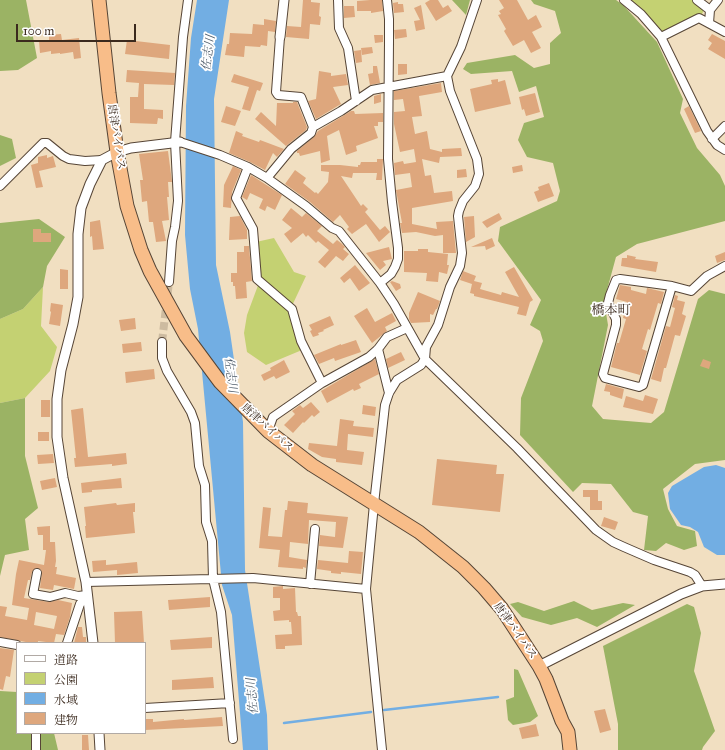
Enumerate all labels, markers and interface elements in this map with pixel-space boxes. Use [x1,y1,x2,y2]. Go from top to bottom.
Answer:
scale bar [18,16,138,42]
text: 100 m [23,24,54,38]
water label: 佐志川 [199,34,219,72]
street label: 唐津バイパス [104,103,128,171]
district label: 橋本町 [592,303,630,319]
water label: 佐志川 [221,356,239,394]
street label: 唐津バイパス [238,401,296,455]
street label: 唐津バイパス [491,600,539,662]
legend [16,642,146,734]
text: 道路 [54,653,78,667]
text: 公園 [54,673,78,687]
water label: 佐志川 [244,677,262,715]
text: 水域 [54,693,78,707]
text: 建物 [54,713,78,727]

